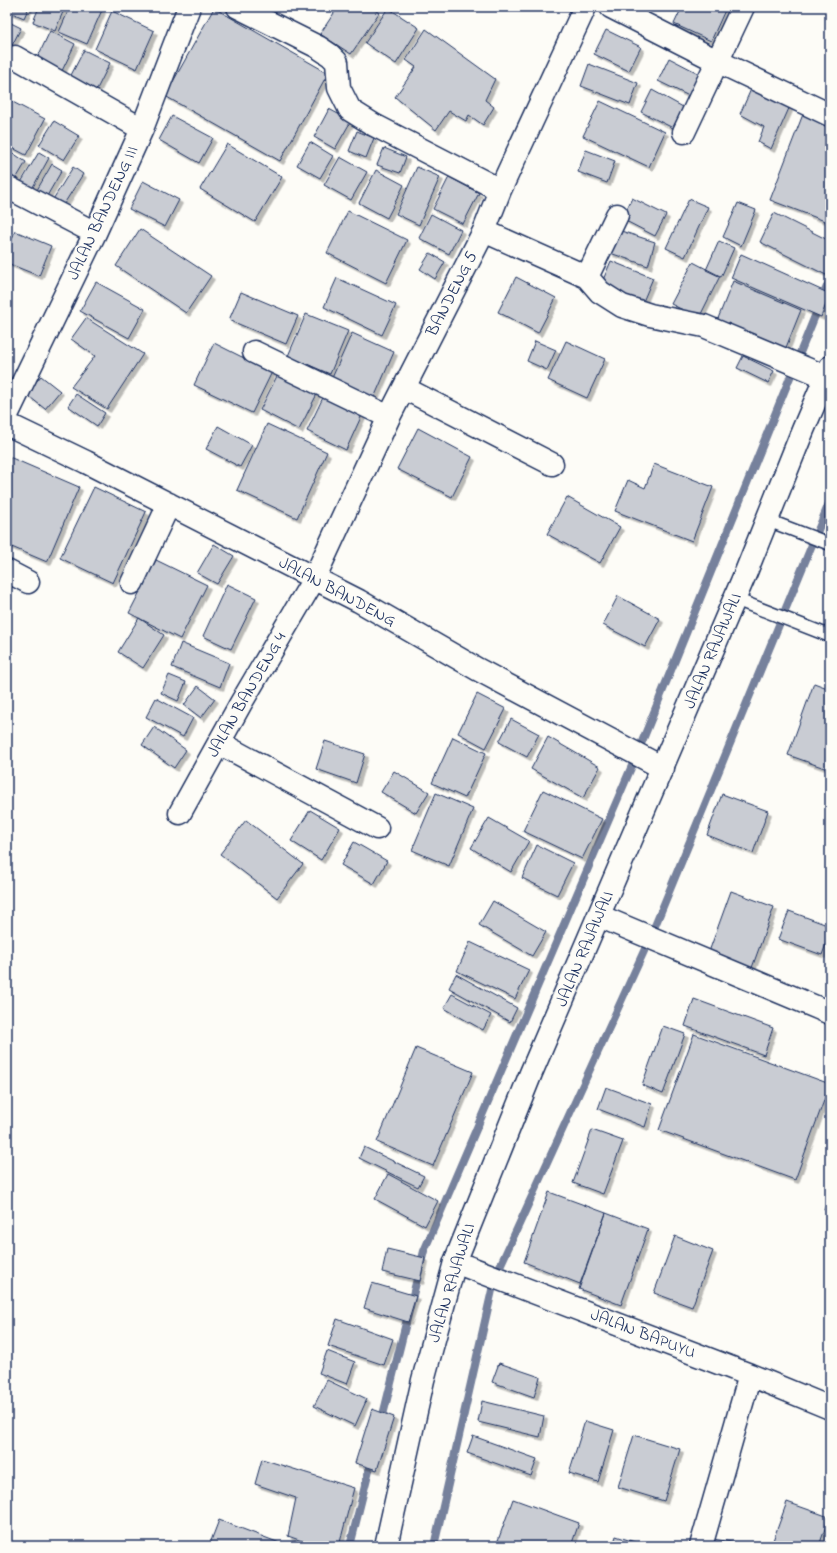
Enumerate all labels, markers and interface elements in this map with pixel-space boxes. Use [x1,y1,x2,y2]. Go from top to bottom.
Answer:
street label: JALAN BANDENG III [61,142,145,284]
street label: BANDENG 5 [419,247,484,342]
street label: JALAN BANDENG [274,551,400,633]
street label: JALAN RAJAWALI [677,589,749,713]
street label: JALAN BANDENG 4 [201,628,293,762]
street label: JALAN RAJAWALI [549,887,621,1011]
street label: JALAN RAJAWALI [422,1220,482,1346]
street label: JALAN BAPUYU [587,1302,700,1366]

